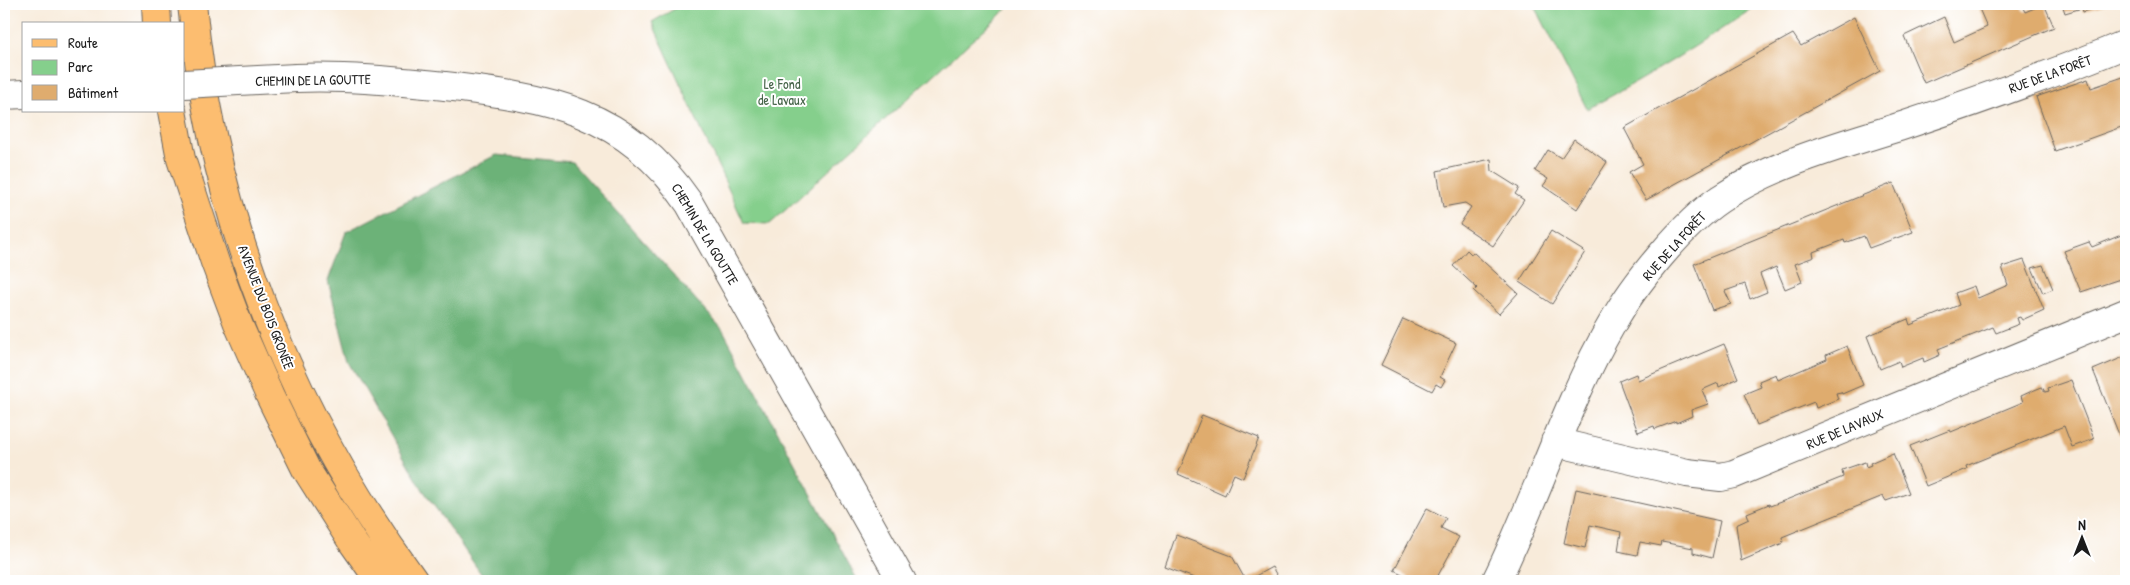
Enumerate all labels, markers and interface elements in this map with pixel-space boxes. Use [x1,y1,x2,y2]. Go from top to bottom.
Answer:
legend [22,22,185,112]
text: Route [68,32,98,53]
street label: RUE DE LA FORÊT [2006,50,2094,97]
text: Parc [68,56,93,77]
street label: CHEMIN DE LA GOUTTE [255,69,371,90]
park label: Le Fond de Lavaux [758,74,806,109]
text: Bâtiment [68,82,119,103]
street label: CHEMIN DE LA GOUTTE [668,179,743,288]
street label: RUE DE LA FORÊT [1637,207,1710,284]
street label: AVENUE DU BOIS GRONÉE [234,242,299,372]
street label: RUE DE LAVAUX [1803,403,1887,453]
north arrow [2058,512,2108,562]
text: N [2078,515,2086,534]

